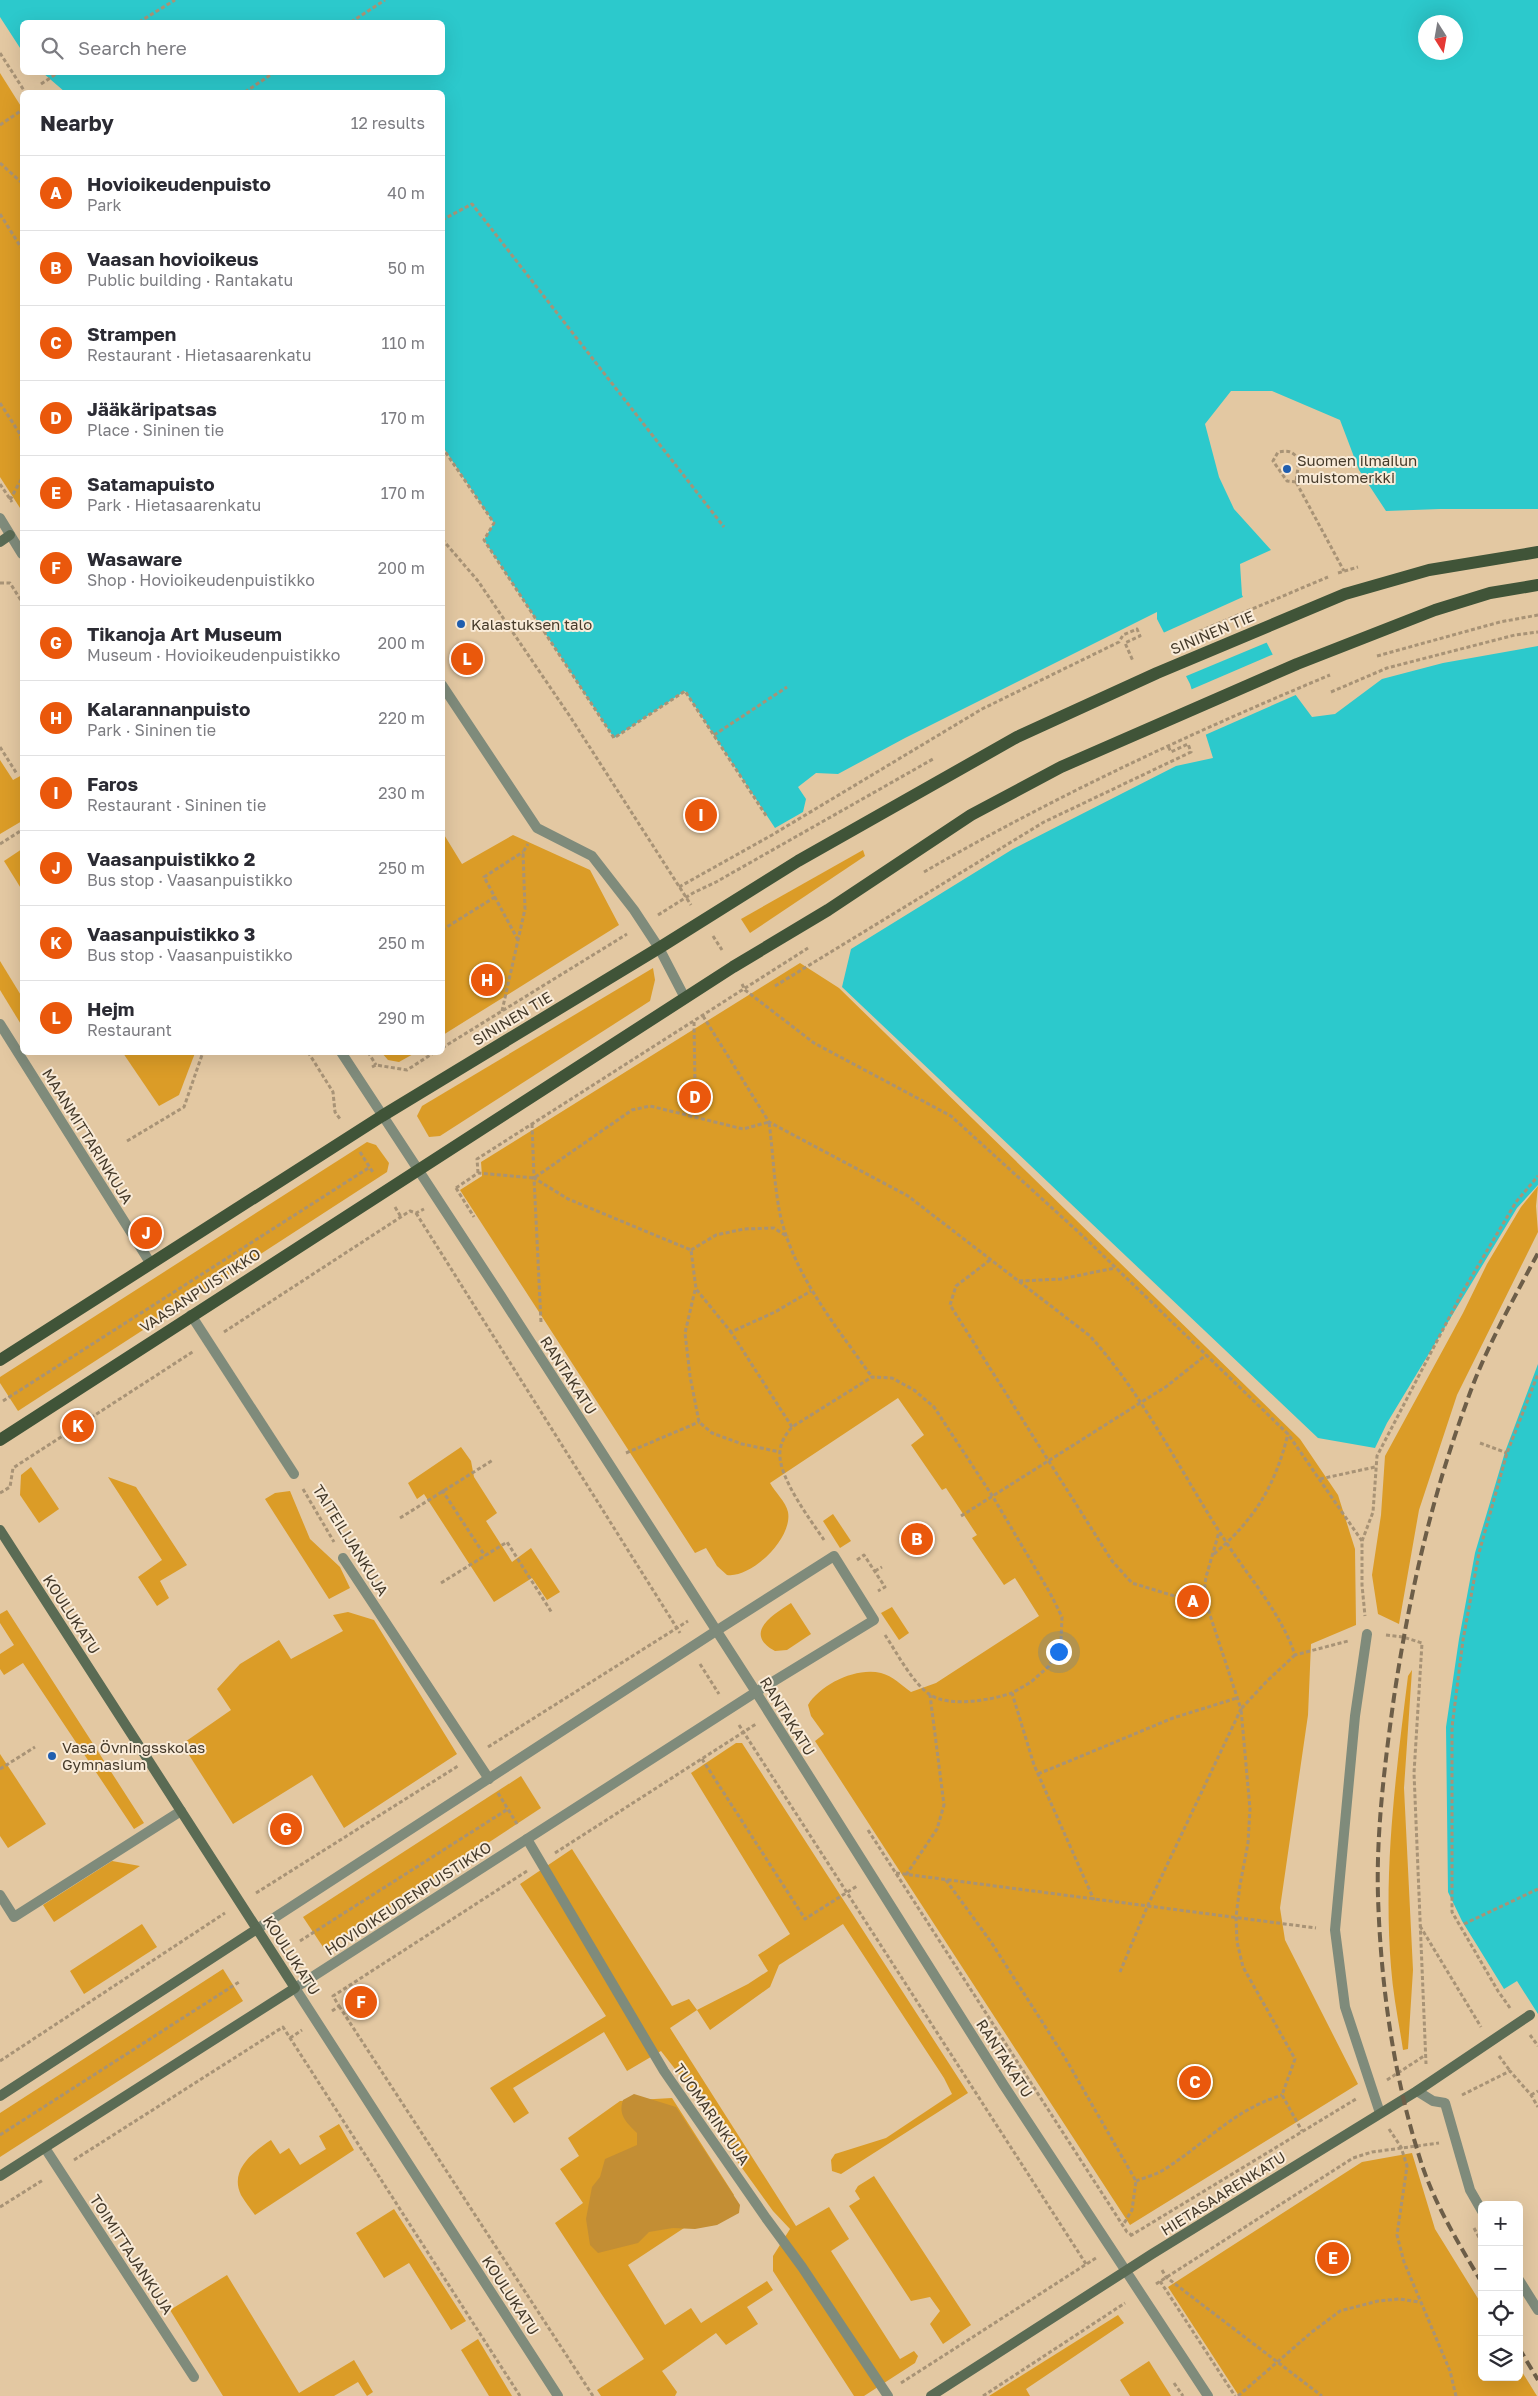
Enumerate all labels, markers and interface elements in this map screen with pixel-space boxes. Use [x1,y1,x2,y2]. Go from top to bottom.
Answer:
north arrow [1418,15,1463,60]
search box [20,20,445,75]
icon: search [38,34,66,62]
text: Search here [78,36,187,59]
text: Nearby [40,110,114,136]
text: 12 results [351,113,425,133]
text: Hovioikeudenpuisto [87,172,271,195]
text: A [50,183,62,203]
text: 40 m [387,183,425,203]
text: Park [87,195,122,215]
text: Vaasan hovioikeus [87,247,259,270]
text: B [50,258,62,278]
text: 50 m [388,258,425,278]
text: Public building · Rantakatu [87,270,293,290]
text: Strampen [87,322,176,345]
text: C [50,333,62,353]
text: 110 m [381,333,425,353]
text: Restaurant · Hietasaarenkatu [87,345,311,365]
text: Jääkäripatsas [87,397,217,420]
text: D [50,408,62,428]
text: 170 m [381,408,425,428]
text: Place · Sininen tie [87,420,224,440]
place label: Suomen ilmailun muistomerkki [1297,451,1417,486]
marker: Suomen ilmailun muistomerkki [1281,463,1293,475]
text: Satamapuisto [87,472,215,495]
text: E [51,483,61,503]
text: 170 m [381,483,425,503]
text: Park · Hietasaarenkatu [87,495,261,515]
text: Wasaware [87,547,182,570]
text: F [51,558,61,578]
text: 200 m [378,558,425,578]
text: Shop · Hovioikeudenpuistikko [87,570,315,590]
street label: SININEN TIE [1167,606,1257,658]
place label: Kalastuksen talo [471,615,592,633]
marker: Kalastuksen talo [455,618,467,630]
text: Tikanoja Art Museum [87,622,282,645]
text: G [50,633,62,653]
text: 200 m [378,633,425,653]
pin: L [451,640,483,678]
text: Museum · Hovioikeudenpuistikko [87,645,340,665]
text: Kalarannanpuisto [87,697,250,720]
text: H [50,708,62,728]
text: 220 m [378,708,425,728]
text: Park · Sininen tie [87,720,216,740]
text: Faros [87,772,138,795]
text: I [53,783,59,803]
text: 230 m [378,783,425,803]
text: Restaurant · Sininen tie [87,795,266,815]
pin: I [685,796,717,834]
text: Vaasanpuistikko 2 [87,847,255,870]
text: J [51,858,61,878]
text: 250 m [378,858,425,878]
text: Bus stop · Vaasanpuistikko [87,870,293,890]
text: Vaasanpuistikko 3 [87,922,255,945]
text: K [50,933,62,953]
text: 250 m [378,933,425,953]
text: Bus stop · Vaasanpuistikko [87,945,293,965]
pin: H [471,961,503,999]
street label: SININEN TIE [469,987,555,1049]
text: Hejm [87,997,134,1020]
text: L [51,1008,61,1028]
text: 290 m [378,1008,425,1028]
text: Restaurant [87,1020,172,1040]
street label: MAANMITTARINKUJA [39,1065,137,1207]
pin: D [679,1078,711,1116]
pin: J [130,1214,162,1252]
street label: VAASANPUISTIKKO [136,1244,264,1336]
street label: RANTAKATU [537,1333,601,1417]
pin: K [62,1407,94,1445]
street label: TAITEILIJANKUJA [309,1481,393,1599]
pin: B [901,1520,933,1558]
street label: KOULUKATU [40,1571,104,1657]
pin: A [1177,1582,1209,1620]
your location [1046,1639,1072,1665]
street label: RANTAKATU [757,1673,819,1759]
place label: Vasa Övningsskolas Gymnasium [62,1738,205,1773]
marker: Vasa Övningsskolas Gymnasium [46,1750,58,1762]
pin: G [270,1810,302,1848]
street label: HOVIOIKEUDENPUISTIKKO [321,1837,495,1959]
street label: KOULUKATU [260,1912,324,1998]
pin: F [345,1983,377,2021]
street label: RANTAKATU [973,2016,1037,2100]
street label: TUOMARINKUJA [670,2060,754,2168]
pin: C [1179,2063,1211,2101]
street label: HIETASAARENKATU [1157,2147,1289,2239]
street label: TOIMITTAJANKUJA [87,2191,177,2317]
map controls [1478,2201,1523,2381]
button: + [1478,2201,1523,2246]
pin: E [1317,2239,1349,2277]
button: − [1478,2246,1523,2291]
street label: KOULUKATU [479,2252,543,2338]
button: locate [1478,2291,1523,2336]
button: layers [1478,2336,1523,2381]

